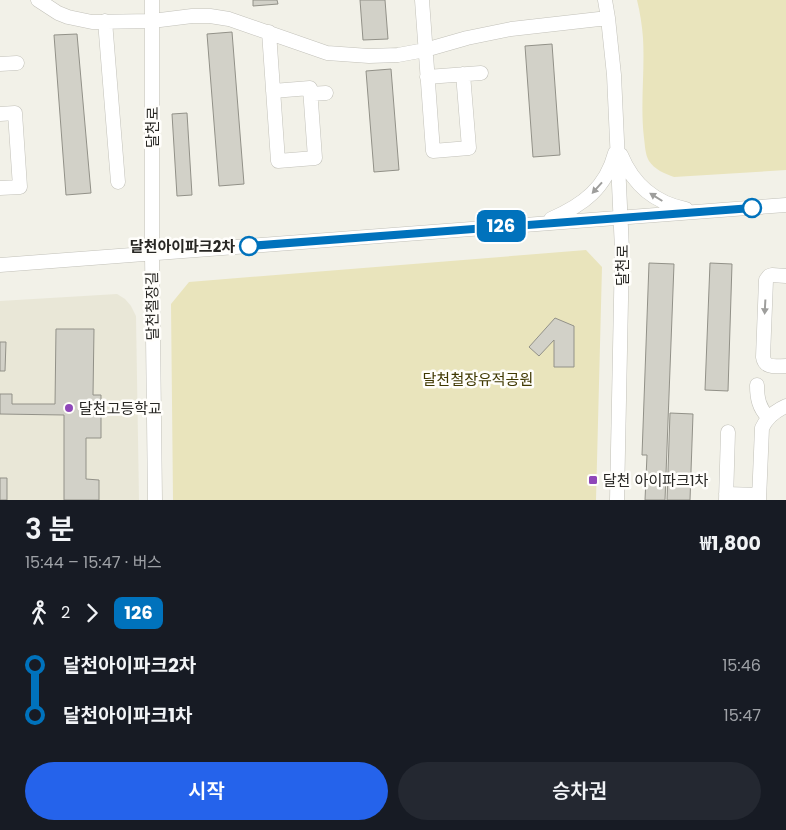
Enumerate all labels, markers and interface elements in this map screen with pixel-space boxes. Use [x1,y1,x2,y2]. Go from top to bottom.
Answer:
street label: 달천로 [142,106,163,148]
one-way arrow [591,182,603,194]
one-way arrow [649,192,662,201]
unlabelled marker [742,198,762,218]
line badge: 126 [472,210,530,242]
text: 126 [487,213,515,238]
place label: 달천아이파크2차 [130,236,235,257]
marker: 달천아이파크2차 [239,236,259,256]
street label: 달천로 [612,244,633,286]
street label: 달천철장길 [141,271,163,341]
one-way arrow [761,299,769,315]
park label: 달천철장유적공원 [423,369,533,390]
place label: 달천고등학교 [79,398,162,419]
marker: 달천고등학교 [63,402,75,414]
place label: 달천 아이파크1차 [603,470,709,491]
marker: 달천 아이파크1차 [587,474,599,486]
text: 3 분 [25,510,74,549]
text: ₩1,800 [700,530,761,557]
text: 15:44 – 15:47 · 버스 [25,551,162,574]
icon: walk [25,599,53,627]
icon: forward [78,599,106,627]
text: 126 [124,600,153,625]
text: 2 [61,601,70,624]
text: 달천아이파크2차 [63,652,196,679]
text: 15:46 [722,654,761,677]
text: 달천아이파크1차 [63,702,193,729]
text: 15:47 [724,704,761,727]
button: 시작 [25,762,388,820]
button: 승차권 [398,762,761,820]

